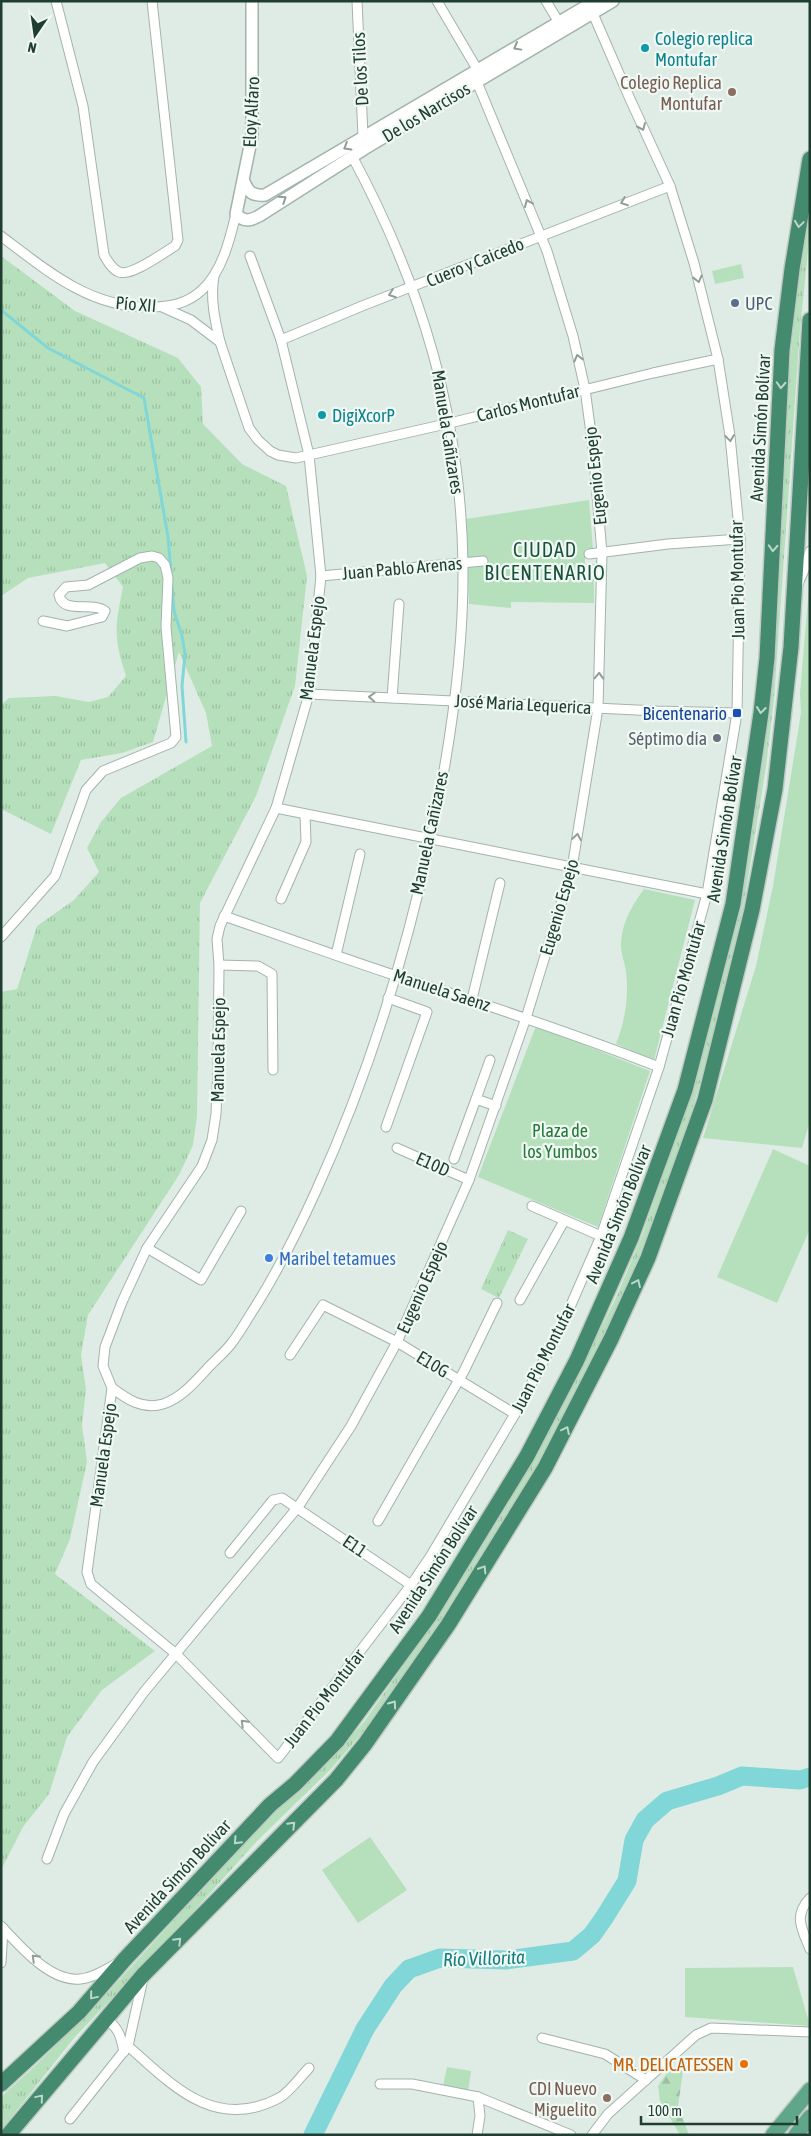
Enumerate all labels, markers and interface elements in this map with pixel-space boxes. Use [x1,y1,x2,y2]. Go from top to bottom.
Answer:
north arrow [10,10,60,60]
place label: Colegio replica Montufar [655,28,753,70]
street label: De los Tilos [348,32,372,106]
text: N [26,39,38,56]
one-way arrow [513,40,522,50]
marker: Colegio replica Montufar [639,42,651,54]
place label: Colegio Replica Montufar [620,72,723,114]
street label: Eloy Alfaro [239,76,263,148]
street label: De los Narcisos [378,78,474,146]
marker: Colegio Replica Montufar [726,86,738,98]
one-way arrow [636,122,647,131]
one-way arrow [343,140,352,150]
one-way arrow [278,196,287,205]
one-way arrow [621,197,629,207]
one-way arrow [523,199,534,208]
one-way arrow [794,220,805,228]
street label: Cuero y Caicedo [423,233,527,291]
one-way arrow [692,274,703,283]
one-way arrow [388,288,397,298]
street label: Pío XII [115,292,157,316]
place label: UPC [745,293,773,314]
marker: UPC [729,297,741,309]
one-way arrow [573,353,584,362]
street label: Avenida Simón Bolívar [746,353,774,502]
street label: Manuela Cañizares [428,368,468,496]
street label: Carlos Montufar [474,380,582,426]
one-way arrow [775,382,786,390]
place label: DigiXcorP [332,405,395,426]
marker: DigiXcorP [316,409,328,421]
street label: Eugenio Espejo [579,426,611,526]
one-way arrow [724,434,735,442]
street label: Juan Pio Montufar [725,519,749,640]
district label: CIUDAD BICENTENARIO [484,538,606,584]
one-way arrow [768,544,779,552]
street label: Juan Pablo Arenas [341,552,463,584]
street label: Manuela Espejo [295,595,329,701]
one-way arrow [594,671,604,679]
street label: José Maria Lequerica [454,690,592,718]
one-way arrow [368,691,376,702]
place label: Bicentenario [643,703,727,724]
one-way arrow [756,706,767,714]
marker: Bicentenario [731,707,743,719]
place label: Séptimo día [628,728,707,749]
marker: Séptimo día [711,732,723,744]
street label: Avenida Simón Bolívar [702,754,746,904]
street label: Manuela Cañizares [406,769,452,897]
one-way arrow [572,832,582,841]
street label: Eugenio Espejo [535,857,583,957]
street label: Juan Pio Montufar [656,918,710,1039]
street label: Manuela Saenz [391,964,494,1016]
street label: Manuela Espejo [207,997,229,1103]
park label: Plaza de los Yumbos [523,1120,597,1162]
street label: Avenida Simón Bolívar [581,1141,656,1286]
street label: E10D [413,1147,453,1181]
street label: Eugenio Espejo [392,1237,452,1337]
place label: Maribel tetamues [279,1248,396,1269]
marker: Maribel tetamues [263,1252,275,1264]
one-way arrow [631,1279,641,1288]
street label: Juan Pio Montufar [507,1299,580,1416]
street label: E10G [413,1346,453,1382]
street label: Manuela Espejo [85,1402,121,1508]
one-way arrow [560,1426,570,1435]
street label: Avenida Simón Bolívar [384,1501,482,1637]
street label: E11 [339,1530,371,1562]
one-way arrow [476,1565,486,1574]
street label: Juan Pio Montufar [279,1644,369,1751]
one-way arrow [387,1700,396,1710]
one-way arrow [241,1720,250,1729]
street label: Avenida Simón Bolívar [119,1814,235,1937]
one-way arrow [286,1822,295,1831]
one-way arrow [234,1835,243,1844]
one-way arrow [172,1937,181,1946]
water label: Río Villorita [443,1946,525,1970]
one-way arrow [31,1955,40,1964]
one-way arrow [90,1990,99,1999]
place label: MR. DELICATESSEN [613,2054,734,2075]
marker: MR. DELICATESSEN [738,2058,750,2070]
place label: CDI Nuevo Miguelito [529,2078,597,2120]
marker: CDI Nuevo Miguelito [601,2092,613,2104]
one-way arrow [34,2094,43,2103]
scale bar [641,2094,797,2126]
text: 100 m [648,2102,682,2119]

